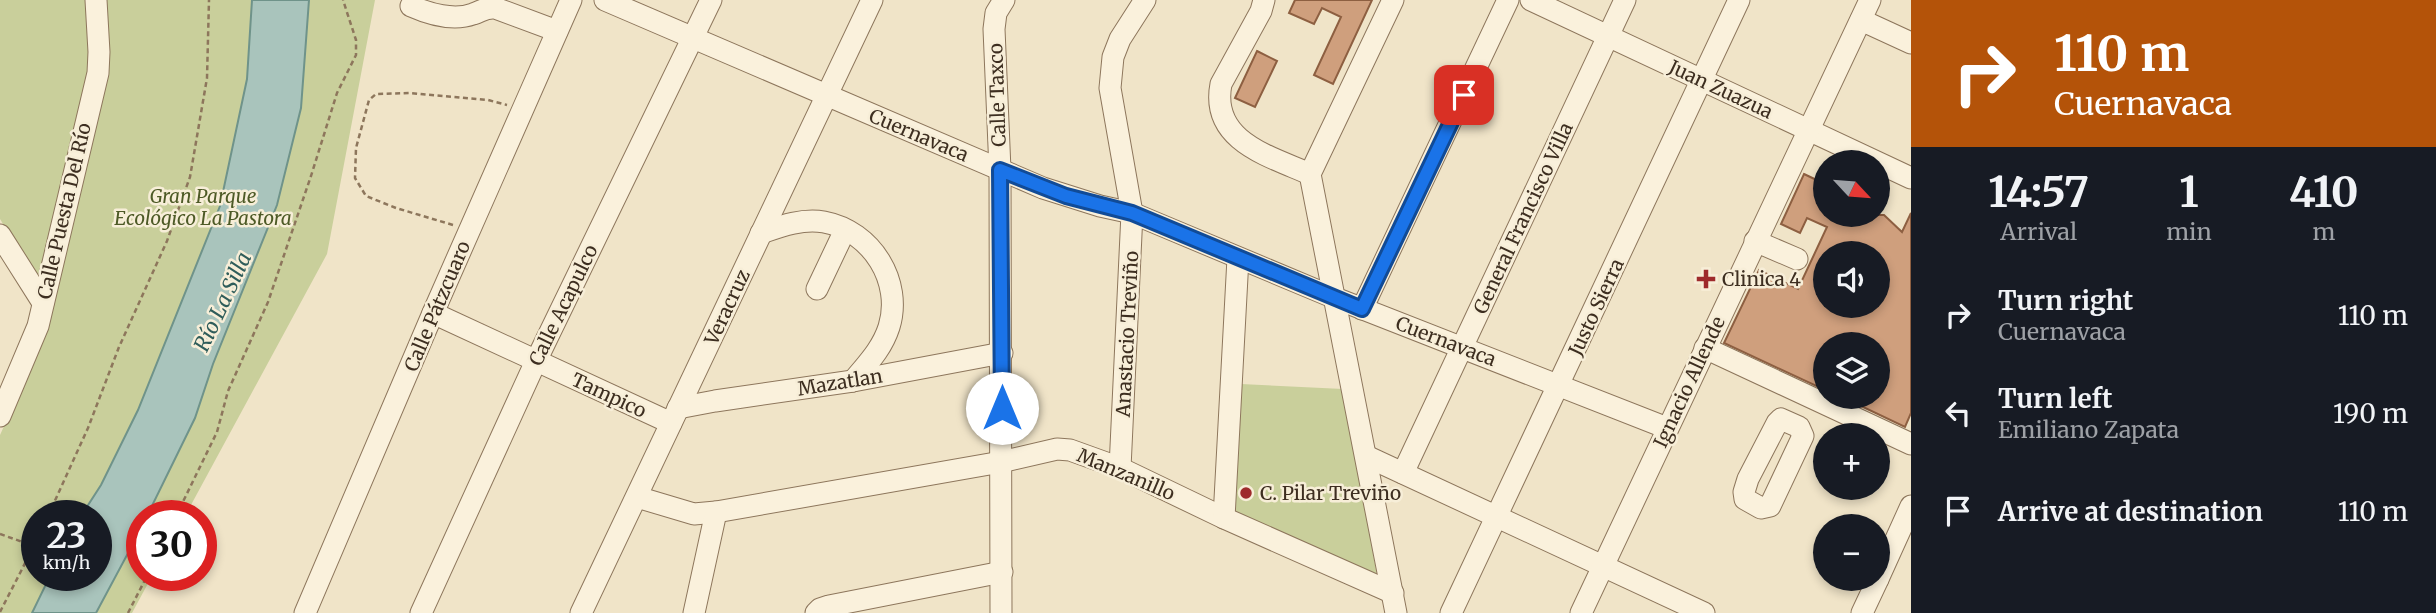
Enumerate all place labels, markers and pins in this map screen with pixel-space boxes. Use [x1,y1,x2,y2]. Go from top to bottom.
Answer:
pin [1434,65,1494,125]
place label: Clinica 4 [1722,267,1801,291]
marker: Clinica 4 [1696,269,1716,289]
place label: C. Pilar Treviño [1260,481,1401,505]
marker: C. Pilar Treviño [1238,485,1254,501]

